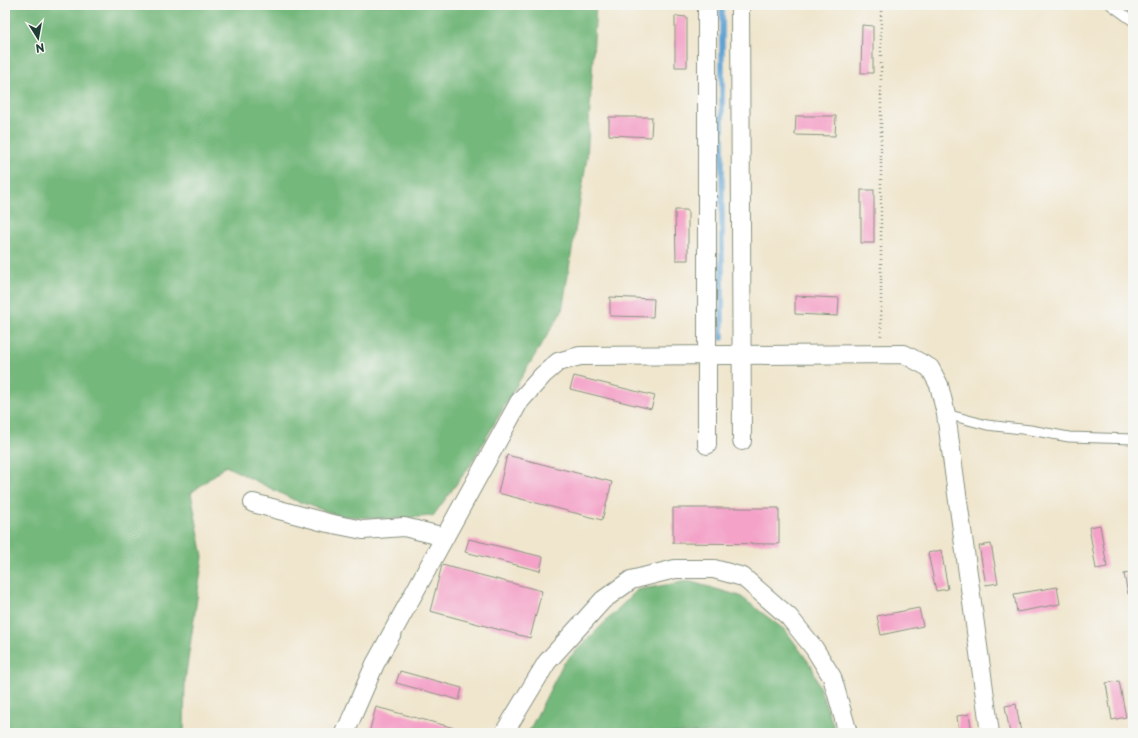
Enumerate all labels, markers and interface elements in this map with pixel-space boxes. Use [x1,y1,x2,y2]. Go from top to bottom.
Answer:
north arrow [18,18,58,58]
text: N [34,39,46,58]

